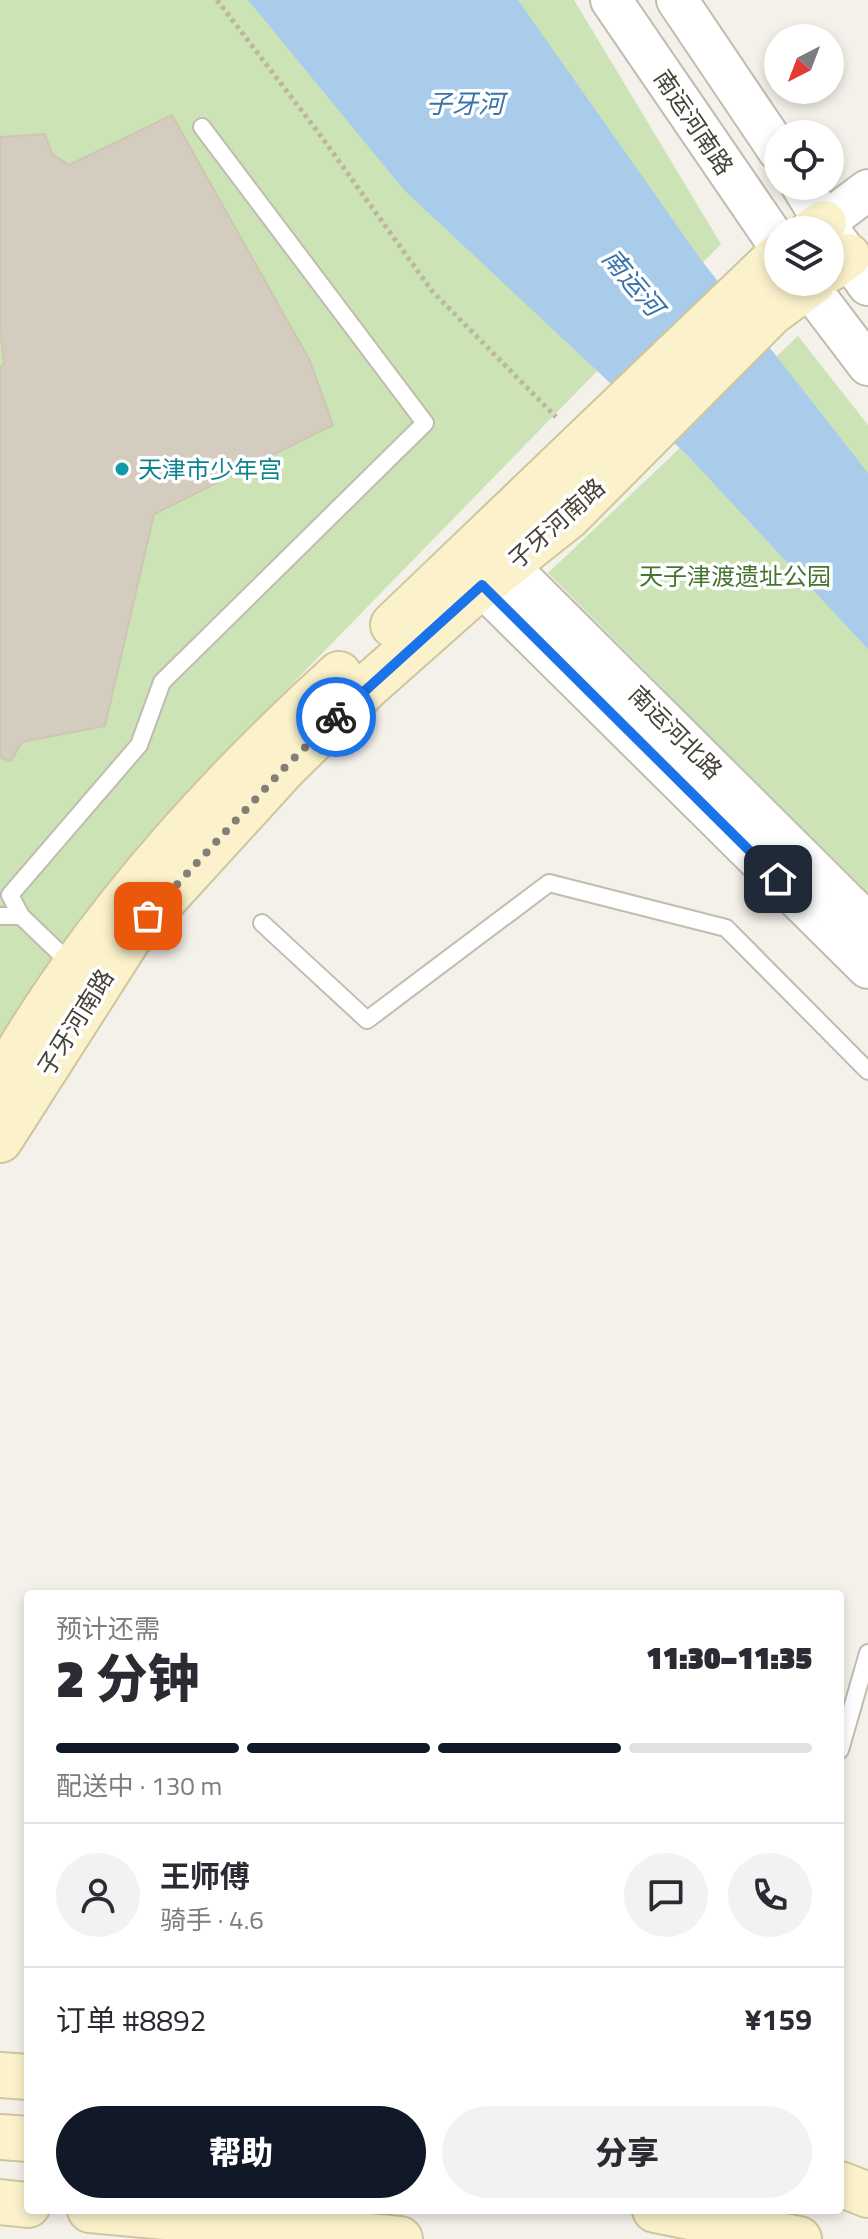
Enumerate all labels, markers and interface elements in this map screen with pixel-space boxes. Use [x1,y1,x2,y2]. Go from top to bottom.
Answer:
north arrow [764,24,844,104]
map controls [764,24,844,296]
street label: 南运河南路 [646,62,742,182]
water label: 子牙河 [426,84,509,123]
button: locate [764,120,844,200]
button: layers [764,216,844,296]
water label: 南运河 [593,240,676,328]
place label: 天津市少年宫 [138,451,282,487]
marker: 天津市少年宫 [113,460,131,478]
street label: 子牙河南路 [499,469,613,577]
park label: 天子津渡遗址公园 [639,558,831,594]
courier [296,677,376,757]
street label: 南运河北路 [621,677,731,787]
icon: bike [314,695,358,739]
pin [744,845,812,913]
icon: home [756,857,800,901]
pin [114,882,182,950]
icon: bag [126,894,170,938]
street label: 子牙河南路 [28,962,122,1082]
text: 预计还需 [56,1609,160,1648]
text: 11:30–11:35 [646,1635,812,1681]
text: 2 分钟 [56,1638,200,1717]
text: 配送中 · 130 m [56,1766,222,1805]
button: person [56,1853,140,1937]
text: 王师傅 [160,1853,250,1899]
button: chat [624,1853,708,1937]
button: phone [728,1853,812,1937]
text: 骑手 · 4.6 [160,1900,264,1939]
text: ¥159 [745,1996,812,2042]
text: 订单 #8892 [56,1997,207,2043]
button: 帮助 [56,2106,426,2198]
button: 分享 [442,2106,812,2198]

